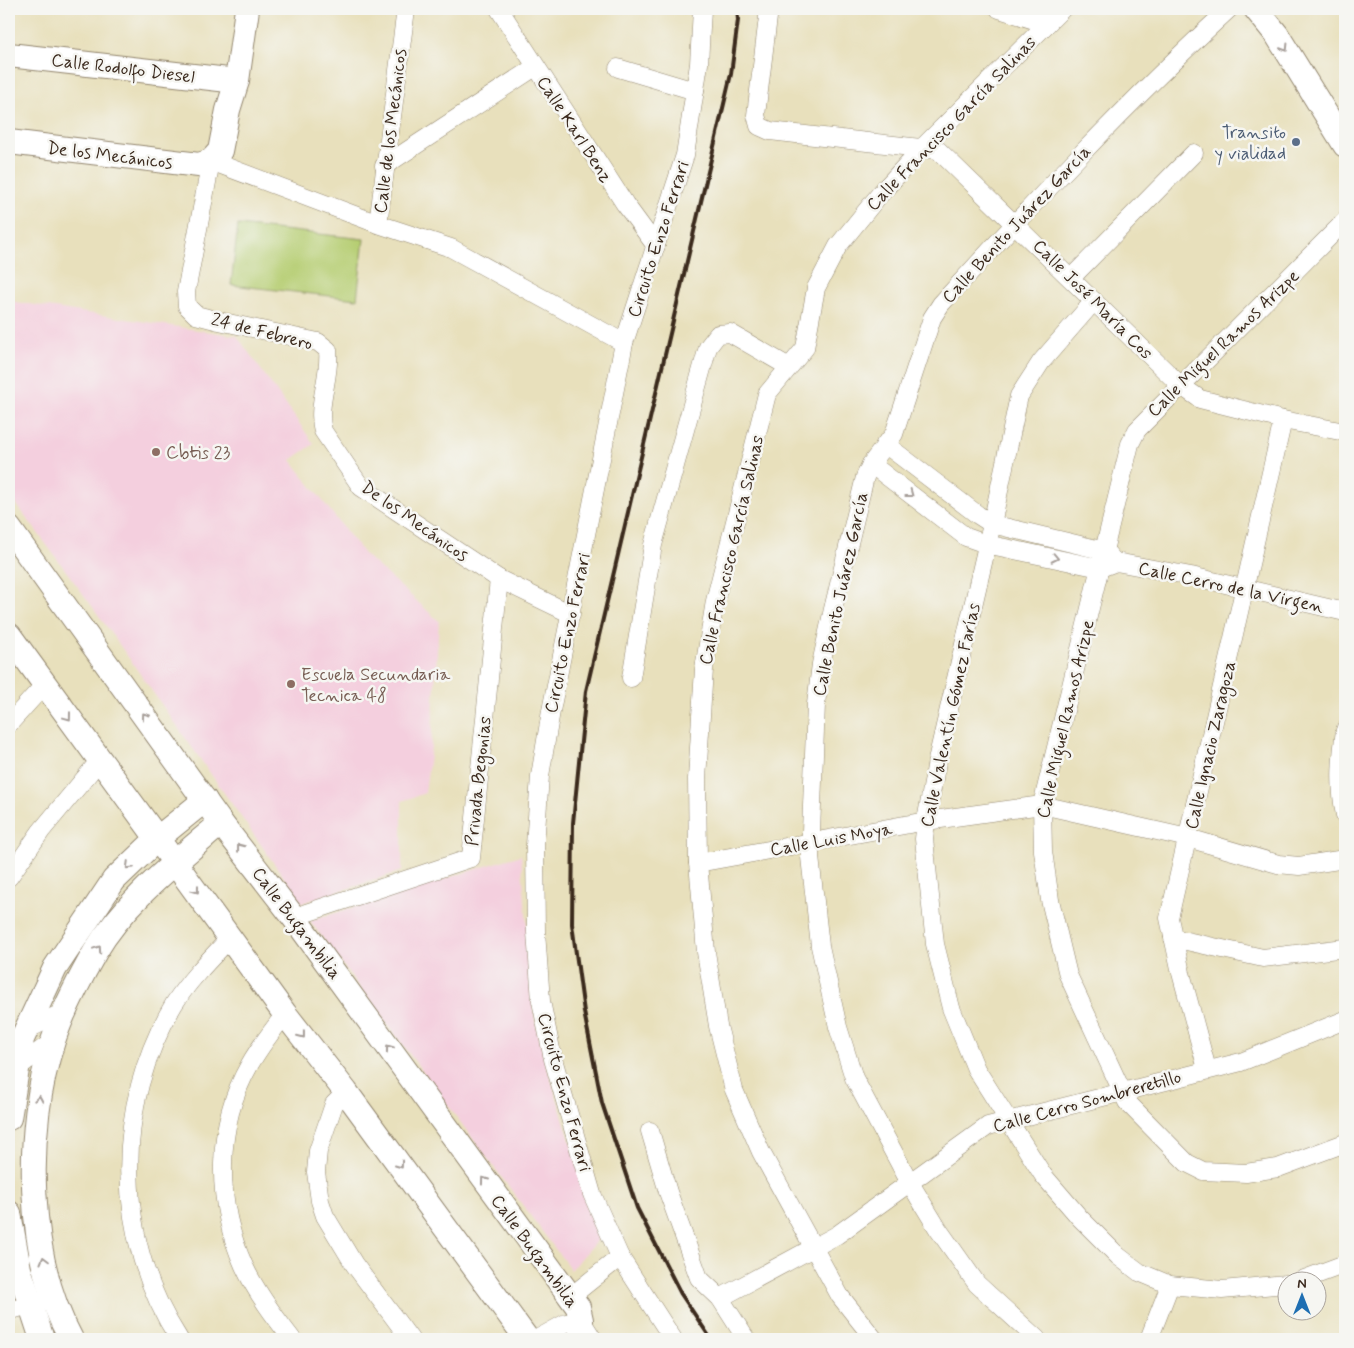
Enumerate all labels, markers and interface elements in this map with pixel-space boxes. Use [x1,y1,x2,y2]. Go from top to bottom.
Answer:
street label: Calle Francisco García Salinas [861,31,1042,217]
one-way arrow [1278,42,1288,51]
street label: Calle de los Mecánicos [369,47,413,215]
street label: Calle Rodolfo Diesel [50,48,196,92]
street label: Calle Karl Benz [531,72,618,187]
place label: Transito y vialidad [1215,121,1286,166]
street label: De los Mecánicos [46,136,174,176]
marker: Transito y vialidad [1290,136,1302,148]
street label: Calle Benito Juárez García [937,140,1096,309]
street label: Circuito Enzo Ferrari [622,158,696,321]
street label: Calle José María Cos [1027,234,1158,365]
street label: Calle Miguel Ramos Arizpe [1142,264,1307,424]
street label: 24 de Febrero [208,308,315,356]
street label: Calle Francisco García Salinas [694,433,770,667]
place label: Cbtis 23 [166,441,231,465]
marker: Cbtis 23 [150,446,162,458]
street label: De los Mecánicos [356,476,473,568]
one-way arrow [904,488,913,496]
street label: Calle Benito Juárez García [808,490,874,698]
street label: Circuito Enzo Ferrari [539,551,597,716]
one-way arrow [1050,552,1059,563]
street label: Calle Cerro de la Virgen [1136,557,1326,621]
street label: Calle Valentín Gómez Farías [915,601,987,830]
street label: Calle Miguel Ramos Arizpe [1031,618,1102,821]
street label: Calle Ignacio Zaragoza [1180,659,1243,832]
place label: Escuela Secundaria Tecnica 48 [301,663,450,708]
marker: Escuela Secundaria Tecnica 48 [285,678,297,690]
one-way arrow [63,711,71,720]
one-way arrow [142,712,151,722]
street label: Privada Begonias [460,715,499,847]
street label: Calle Luis Moya [768,817,894,863]
one-way arrow [237,843,246,853]
one-way arrow [125,860,134,869]
street label: Calle Bugambilia [244,863,346,986]
one-way arrow [190,884,198,893]
one-way arrow [92,945,101,954]
street label: Circuito Enzo Ferrari [531,1010,597,1174]
one-way arrow [296,1029,304,1038]
one-way arrow [385,1045,395,1054]
street label: Calle Cerro Sombreretillo [990,1065,1184,1139]
one-way arrow [34,1094,44,1103]
one-way arrow [394,1159,402,1168]
one-way arrow [481,1176,490,1186]
street label: Calle Bugambilia [483,1190,584,1314]
one-way arrow [39,1256,50,1265]
north arrow [1276,1270,1326,1320]
text: N [1297,1275,1307,1293]

